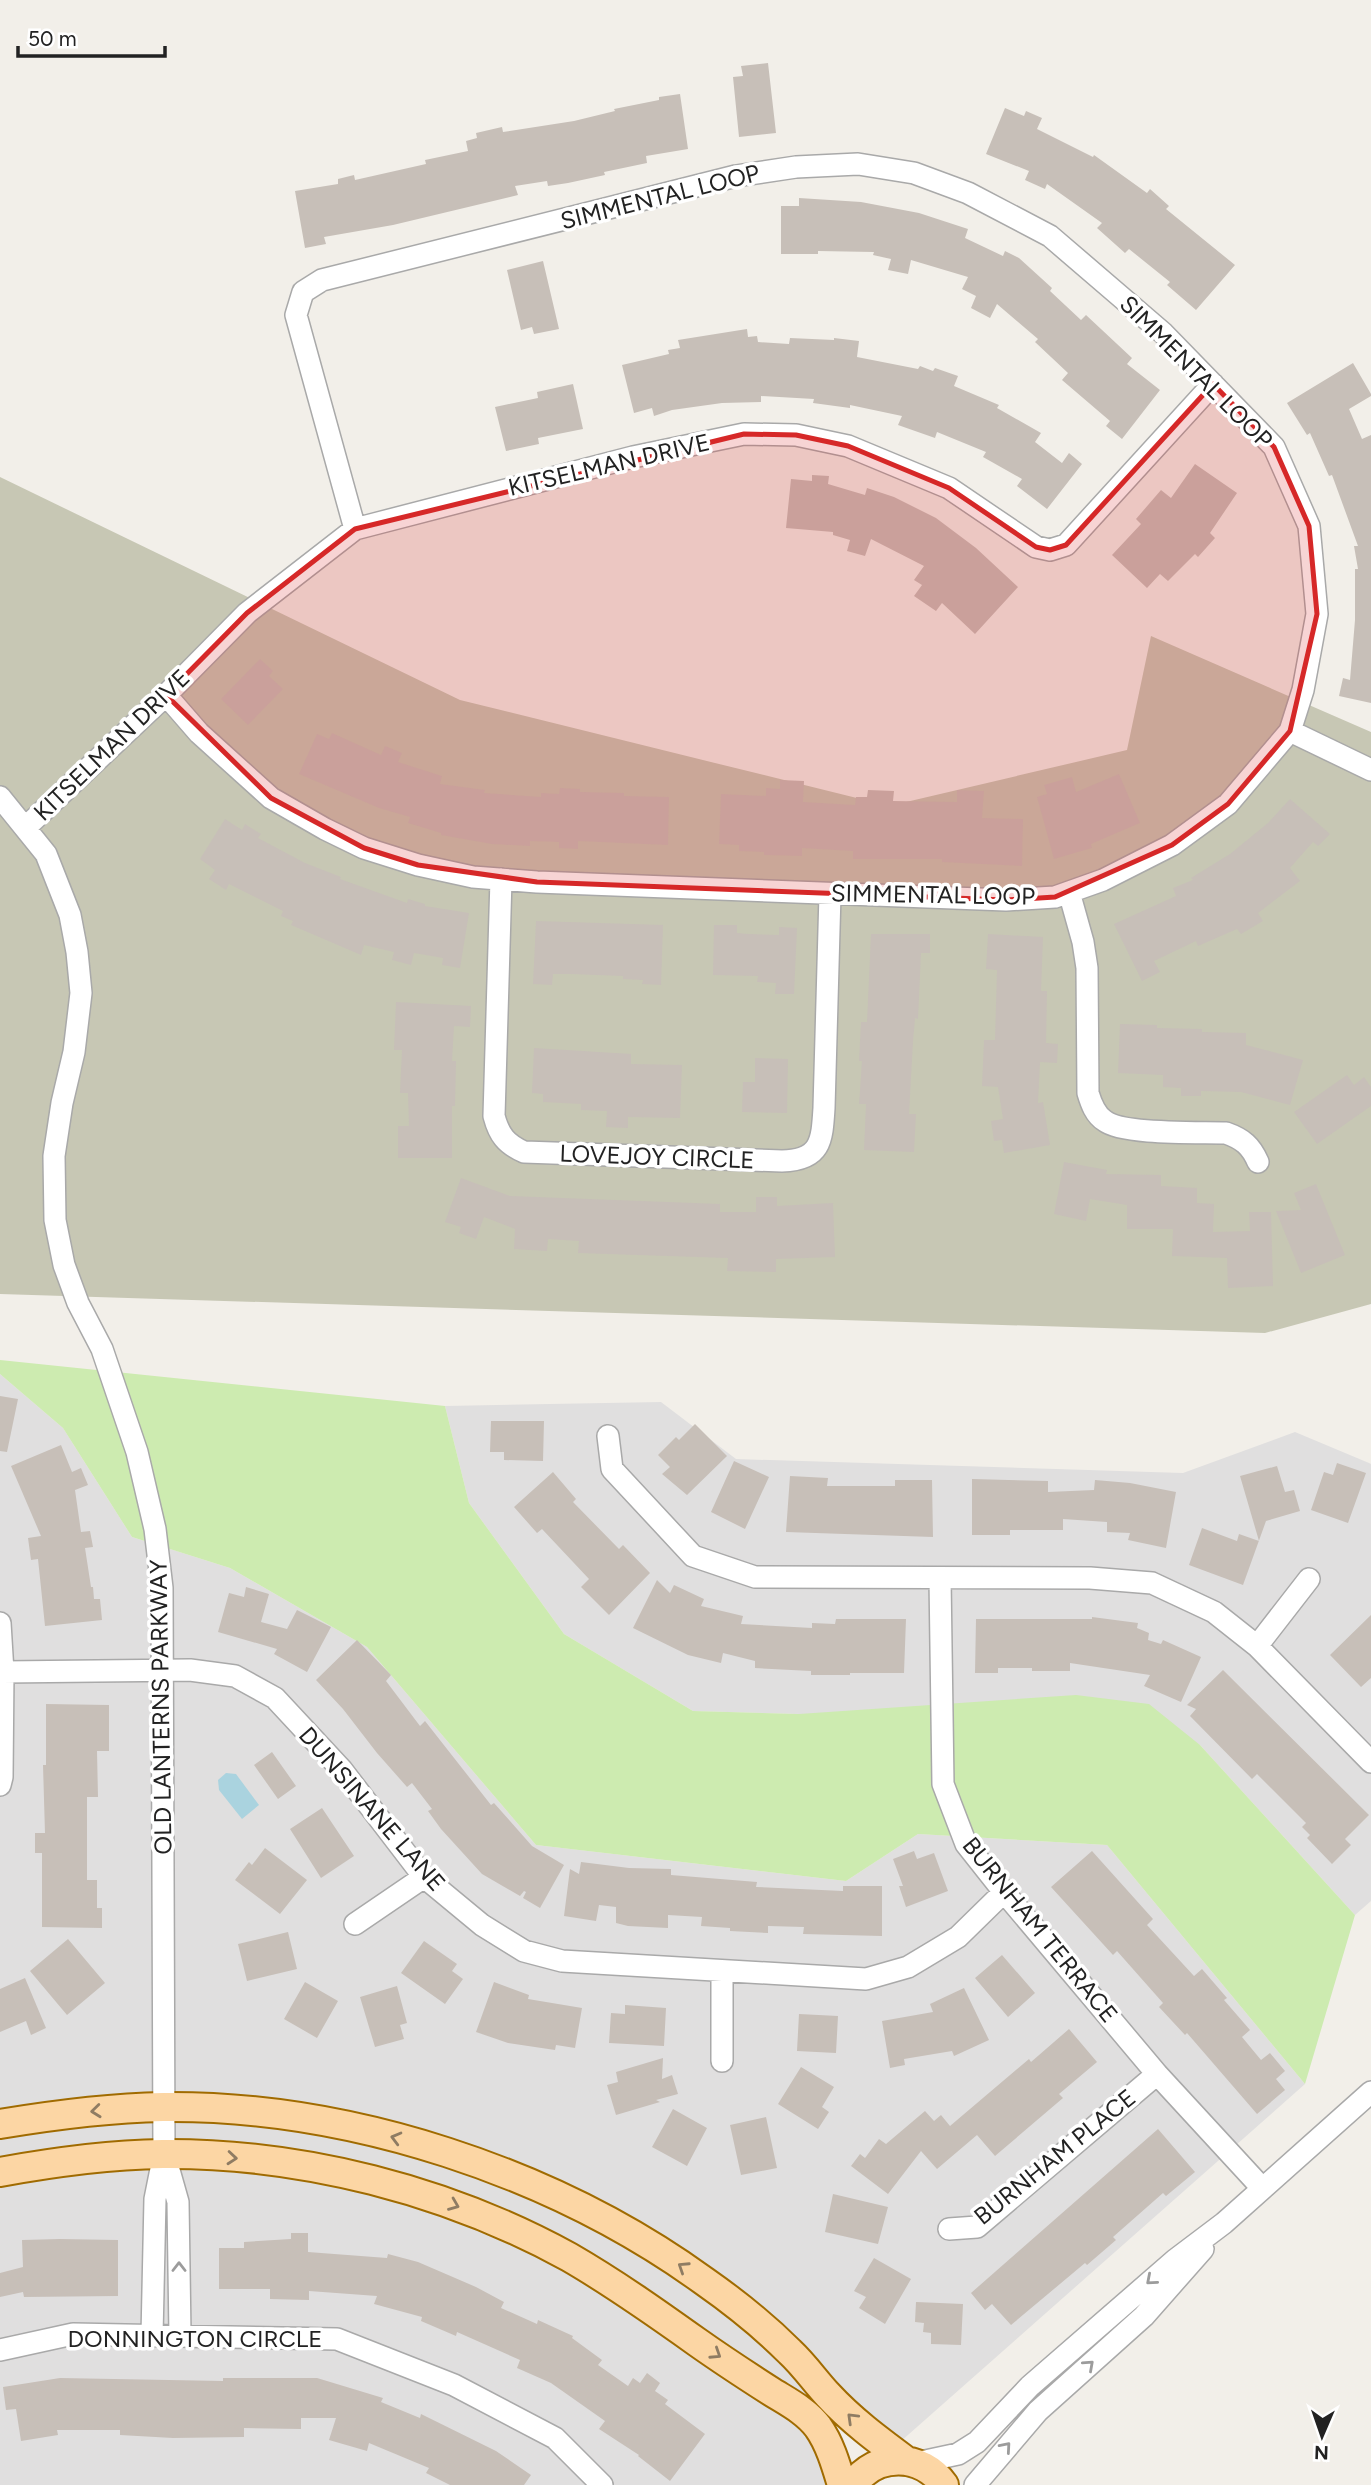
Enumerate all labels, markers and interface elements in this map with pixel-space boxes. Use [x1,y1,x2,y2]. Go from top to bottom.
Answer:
scale bar [18,14,164,58]
text: 50 m [28,26,77,51]
street label: SIMMENTAL LOOP [557,158,762,235]
street label: SIMMENTAL LOOP [1114,289,1279,454]
street label: KITSELMAN DRIVE [505,427,712,502]
street label: KITSELMAN DRIVE [28,663,196,827]
street label: SIMMENTAL LOOP [831,878,1035,911]
street label: LOVEJOY CIRCLE [559,1139,755,1174]
street label: OLD LANTERNS PARKWAY [143,1559,178,1855]
street label: DUNSINANE LANE [293,1721,452,1897]
street label: BURNHAM TERRACE [957,1831,1124,2028]
street label: BURNHAM PLACE [968,2083,1141,2231]
one-way arrow [90,2103,101,2118]
one-way arrow [390,2132,402,2146]
one-way arrow [227,2150,238,2165]
one-way arrow [447,2197,459,2211]
one-way arrow [171,2261,187,2272]
one-way arrow [677,2262,690,2275]
one-way arrow [1146,2272,1159,2284]
street label: DONNINGTON CIRCLE [68,2324,322,2353]
one-way arrow [708,2346,721,2359]
one-way arrow [1081,2361,1094,2374]
north arrow [1287,2401,1357,2471]
one-way arrow [847,2413,860,2426]
text: N [1314,2441,1329,2464]
one-way arrow [997,2443,1010,2456]

